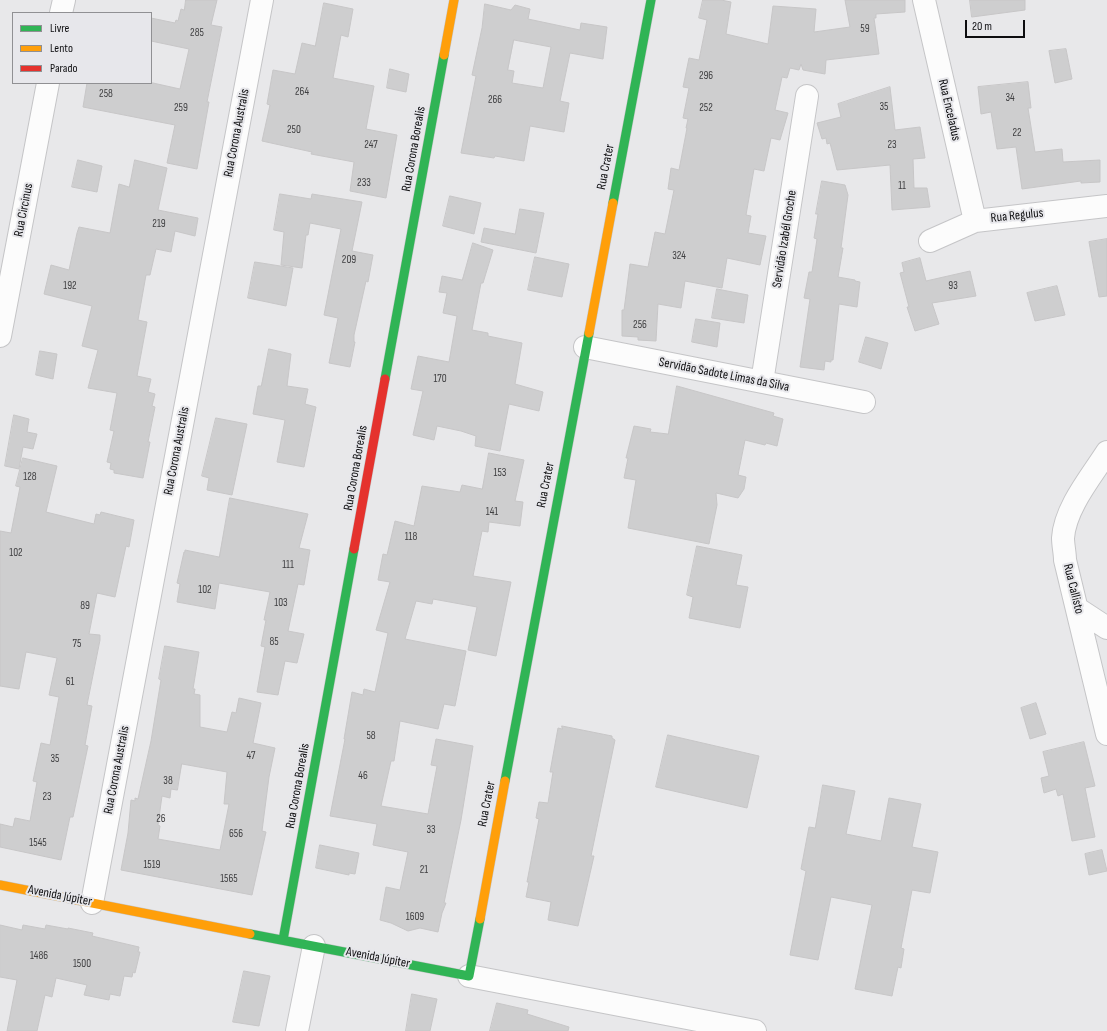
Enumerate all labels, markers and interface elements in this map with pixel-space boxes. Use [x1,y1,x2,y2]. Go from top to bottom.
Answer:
legend [12,12,152,84]
scale bar [967,12,1027,38]
text: 20 m [972,19,992,34]
text: Livre [50,21,69,36]
house number: 59 [860,22,870,36]
house number: 285 [190,26,204,40]
text: Lento [50,41,73,56]
text: Parado [50,61,77,76]
house number: 296 [699,69,713,83]
street label: Rua Enceladus [934,78,964,142]
house number: 264 [295,85,309,99]
house number: 258 [99,87,113,101]
street label: Rua Corona Australis [221,88,253,178]
house number: 34 [1005,91,1015,105]
house number: 266 [488,93,502,107]
house number: 35 [879,100,889,114]
house number: 259 [174,101,188,115]
house number: 252 [699,101,713,115]
street label: Rua Corona Borealis [399,105,429,193]
house number: 250 [287,123,301,137]
house number: 22 [1012,126,1022,140]
house number: 247 [364,138,378,152]
house number: 23 [887,138,897,152]
street label: Rua Crater [594,143,618,191]
house number: 233 [357,176,371,190]
house number: 11 [898,179,906,193]
street label: Rua Circinus [11,182,37,238]
street label: Servidão Izabél Groche [770,189,800,289]
street label: Rua Regulus [990,205,1044,227]
house number: 219 [152,217,166,231]
house number: 324 [672,249,686,263]
house number: 209 [342,253,356,267]
house number: 192 [63,279,77,293]
house number: 93 [948,279,958,293]
house number: 256 [633,318,647,332]
street label: Servidão Sadote Limas da Silva [657,355,791,395]
house number: 170 [433,372,447,386]
street label: Rua Corona Australis [161,406,193,496]
street label: Rua Corona Borealis [341,424,371,512]
street label: Rua Crater [534,461,558,509]
house number: 153 [494,466,506,480]
house number: 128 [23,470,37,484]
house number: 141 [486,505,498,519]
house number: 118 [405,530,417,544]
house number: 102 [9,546,23,560]
house number: 111 [282,558,294,572]
street label: Rua Callisto [1059,562,1087,616]
house number: 102 [198,583,212,597]
house number: 103 [274,596,288,610]
house number: 89 [80,599,90,613]
house number: 85 [269,635,279,649]
house number: 75 [73,637,81,651]
house number: 61 [66,675,74,689]
street label: Rua Corona Australis [101,725,133,815]
house number: 58 [366,729,376,743]
street label: Rua Corona Borealis [283,742,313,830]
house number: 47 [247,749,255,763]
house number: 35 [50,752,60,766]
house number: 46 [358,769,368,783]
house number: 38 [163,774,173,788]
street label: Rua Crater [475,780,499,828]
house number: 23 [42,790,52,804]
house number: 26 [156,812,166,826]
house number: 33 [426,823,436,837]
house number: 656 [229,827,243,841]
house number: 1545 [29,836,47,850]
house number: 1519 [144,858,160,872]
house number: 21 [420,863,428,877]
house number: 1565 [220,872,238,886]
street label: Avenida Júpiter [27,882,93,910]
house number: 1609 [406,910,424,924]
street label: Avenida Júpiter [345,944,411,972]
house number: 1486 [30,949,48,963]
house number: 1500 [73,957,91,971]

